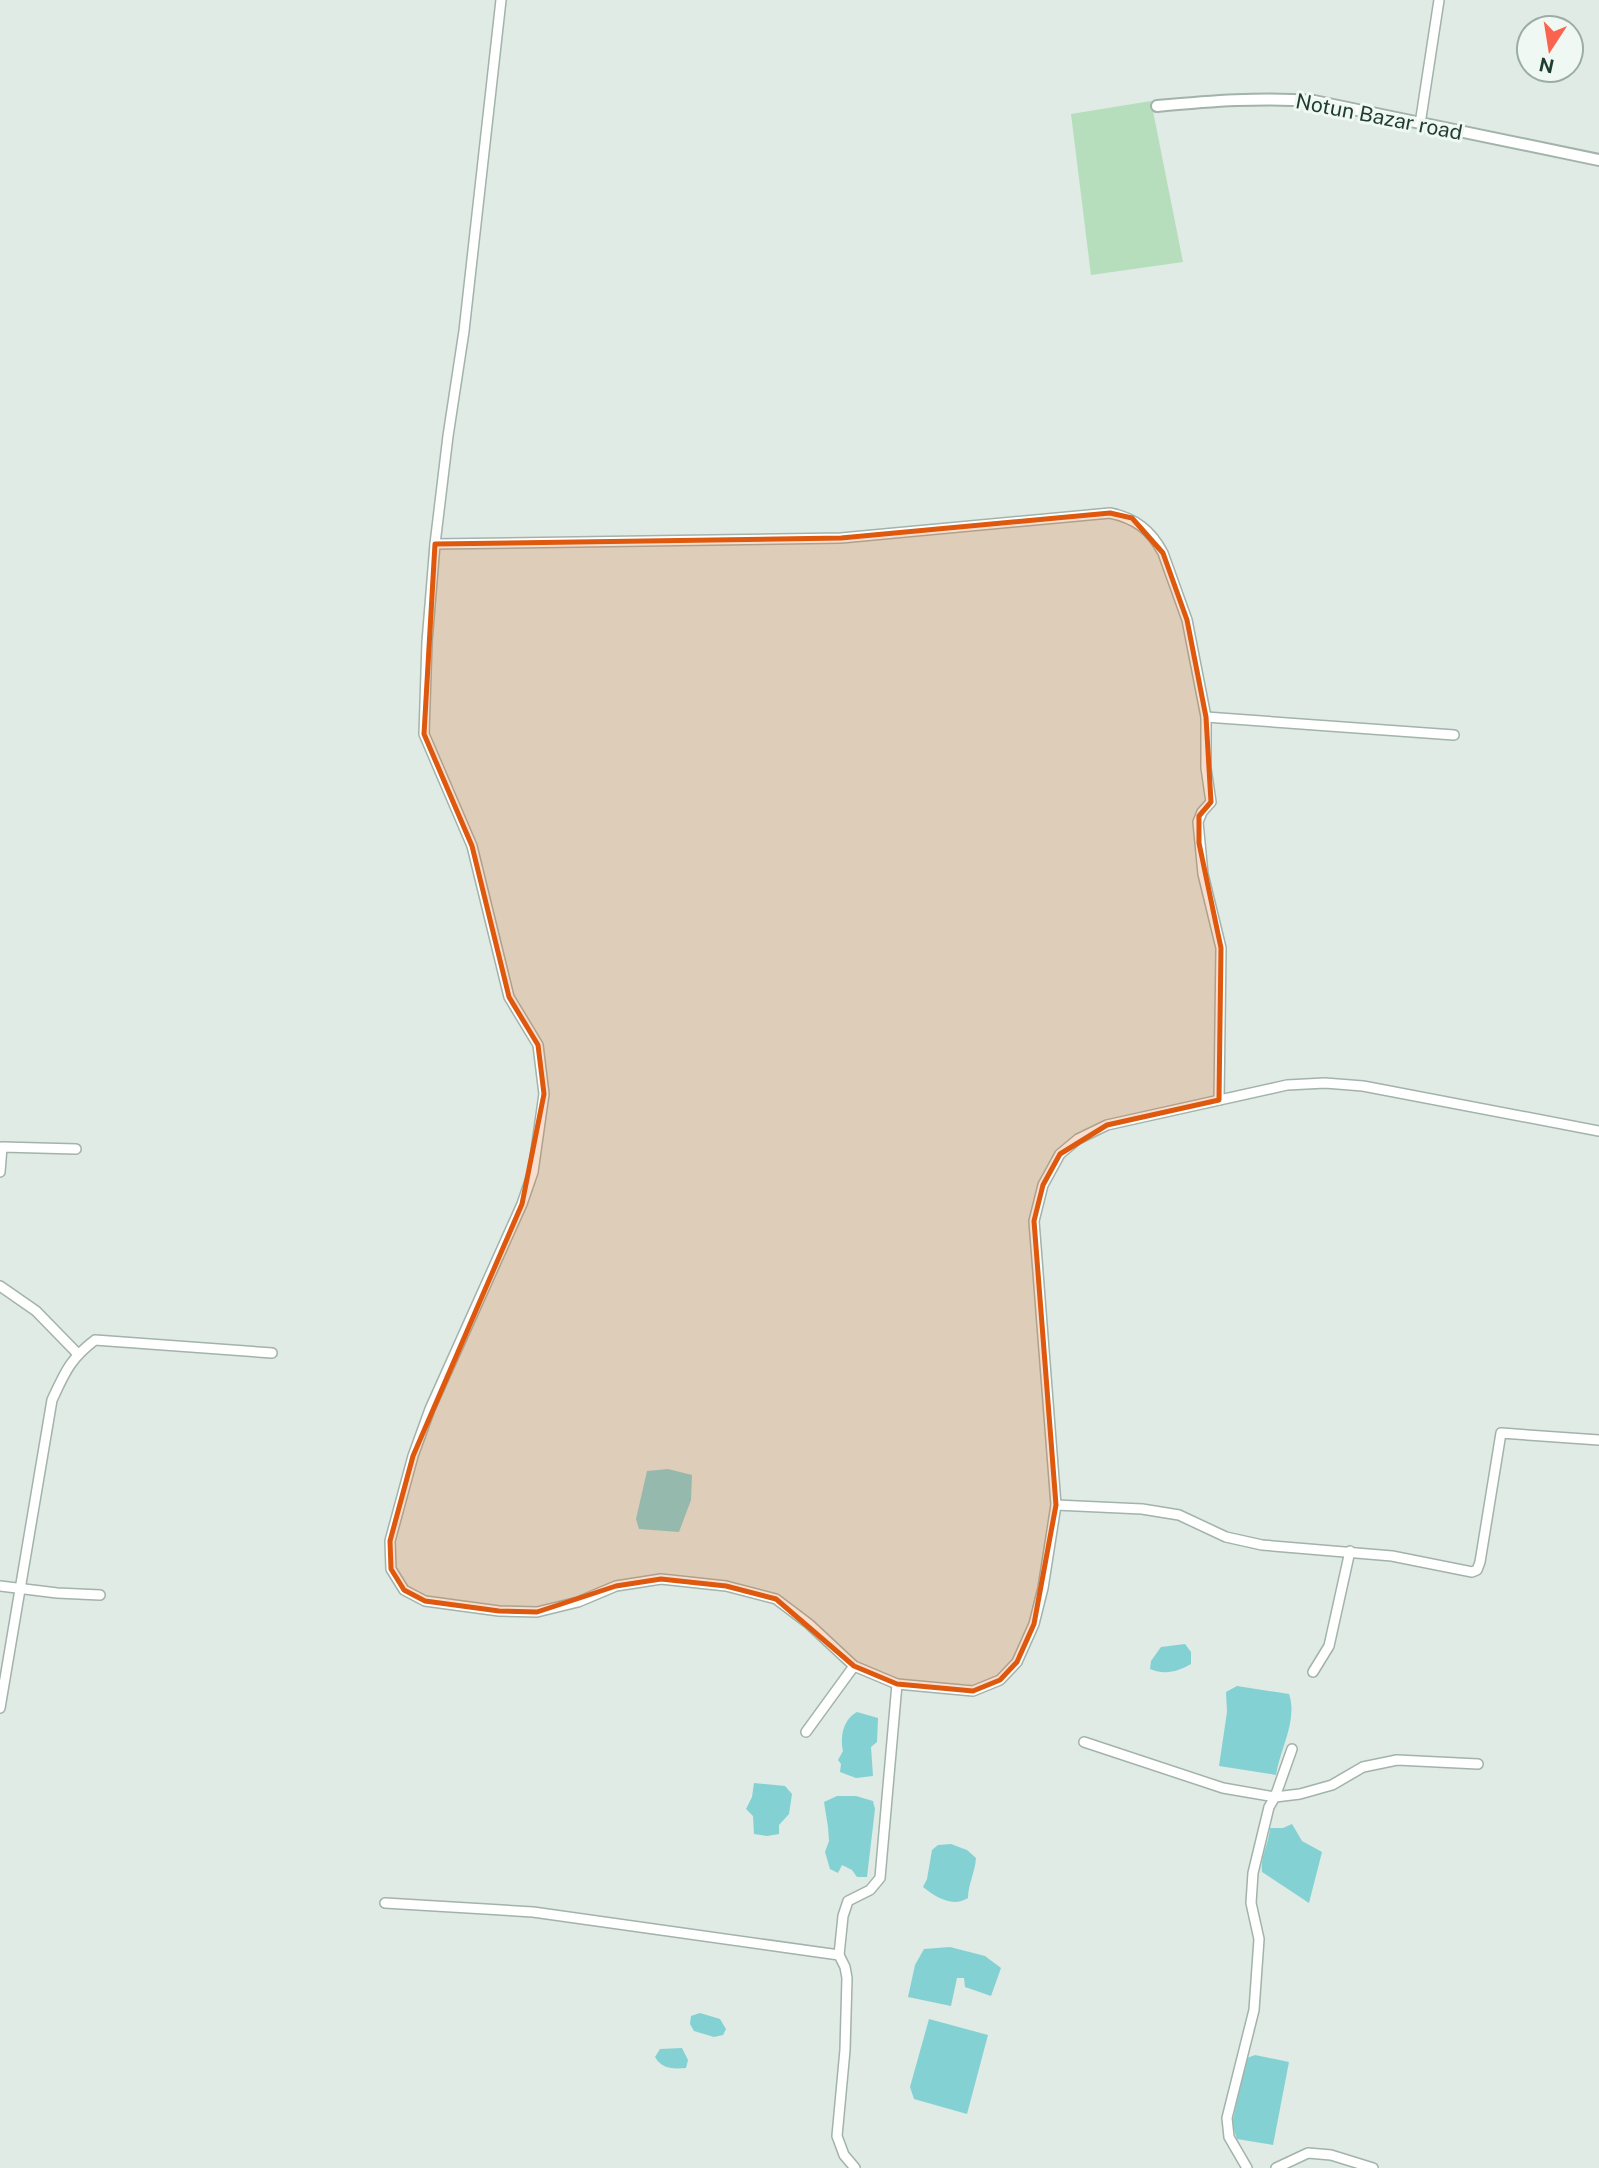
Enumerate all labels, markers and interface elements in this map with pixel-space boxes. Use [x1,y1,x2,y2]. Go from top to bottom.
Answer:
north arrow [1515,14,1585,84]
text: N [1537,53,1556,78]
street label: Notun Bazar road [1294,88,1465,145]

